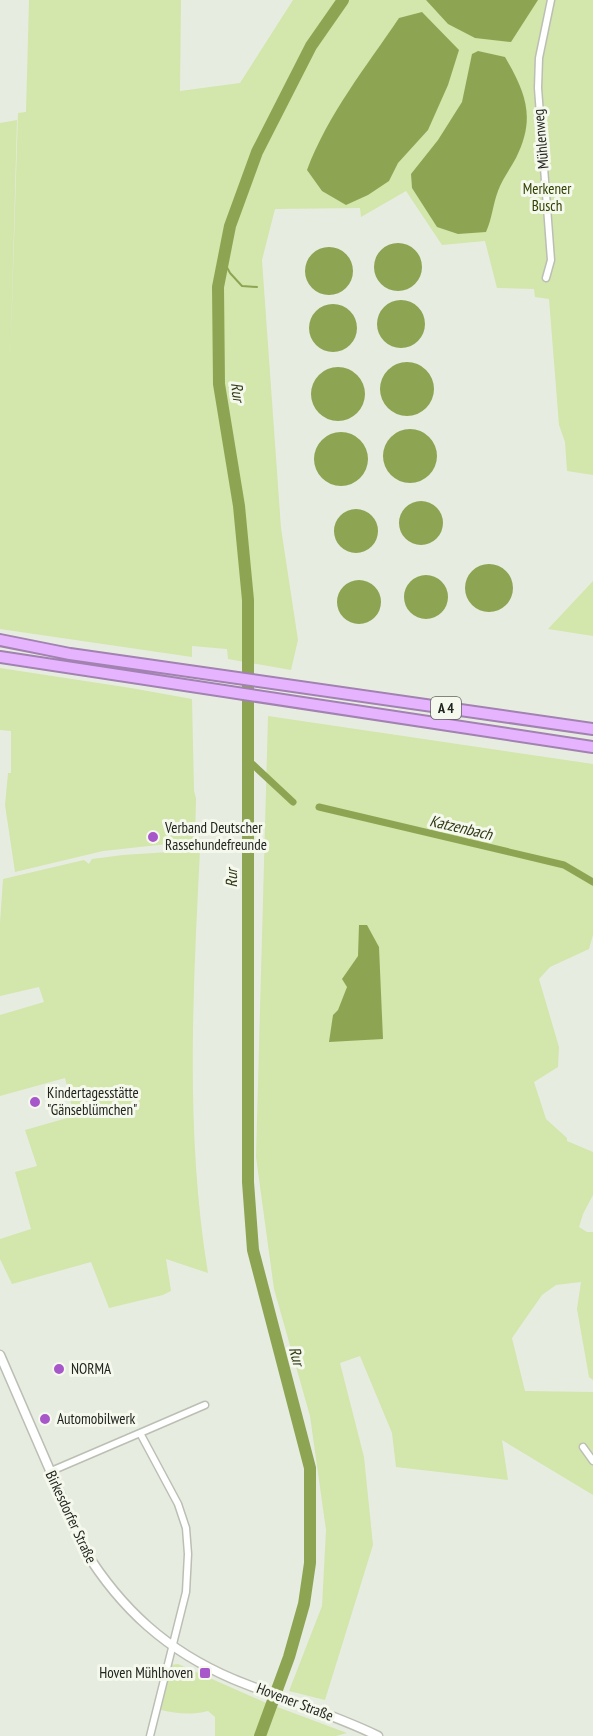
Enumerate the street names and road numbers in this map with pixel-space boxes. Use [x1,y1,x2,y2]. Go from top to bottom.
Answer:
street label: Mühlenweg [528,108,553,170]
road number: A 4 [431,697,461,719]
street label: Birkesdorfer Straße [42,1468,101,1566]
street label: Hovener Straße [254,1678,336,1725]

